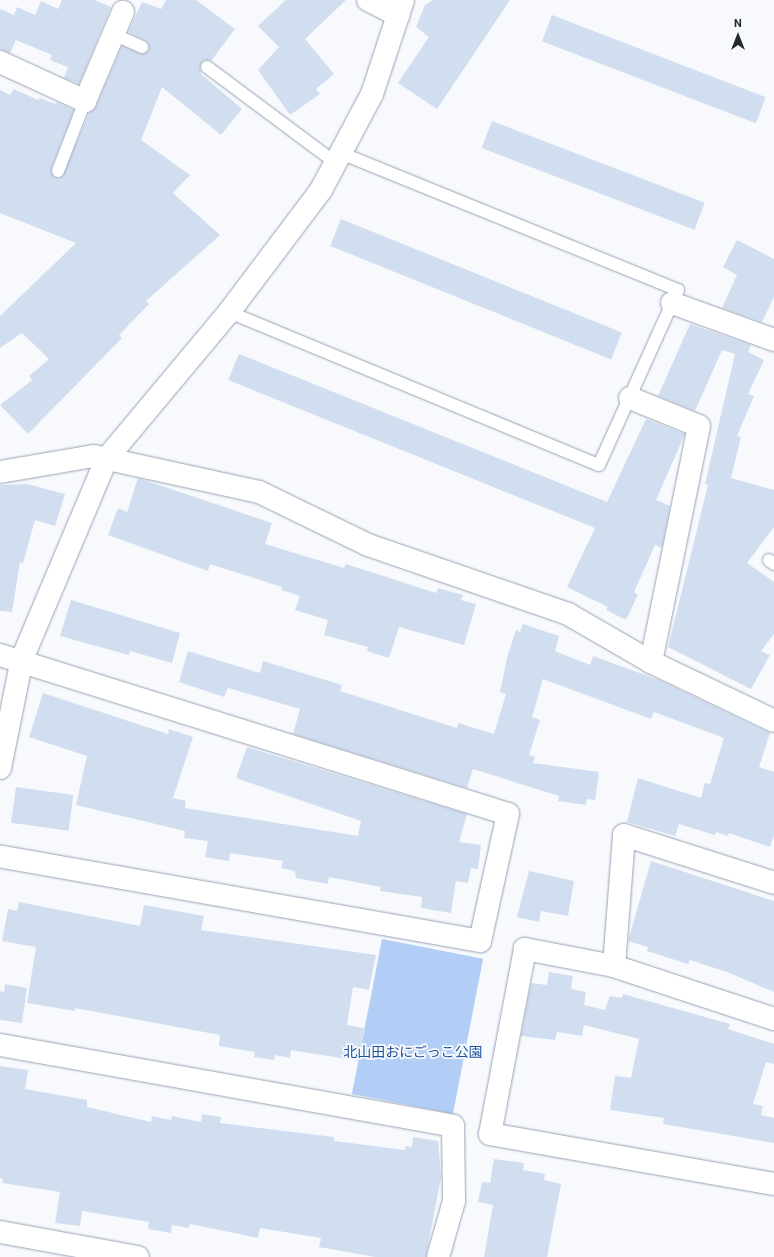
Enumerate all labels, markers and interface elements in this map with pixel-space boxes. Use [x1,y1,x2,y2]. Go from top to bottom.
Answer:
north arrow [718,16,758,56]
text: N [734,17,742,30]
park label: 北山田おにごっこ公園 [343,1044,483,1060]

